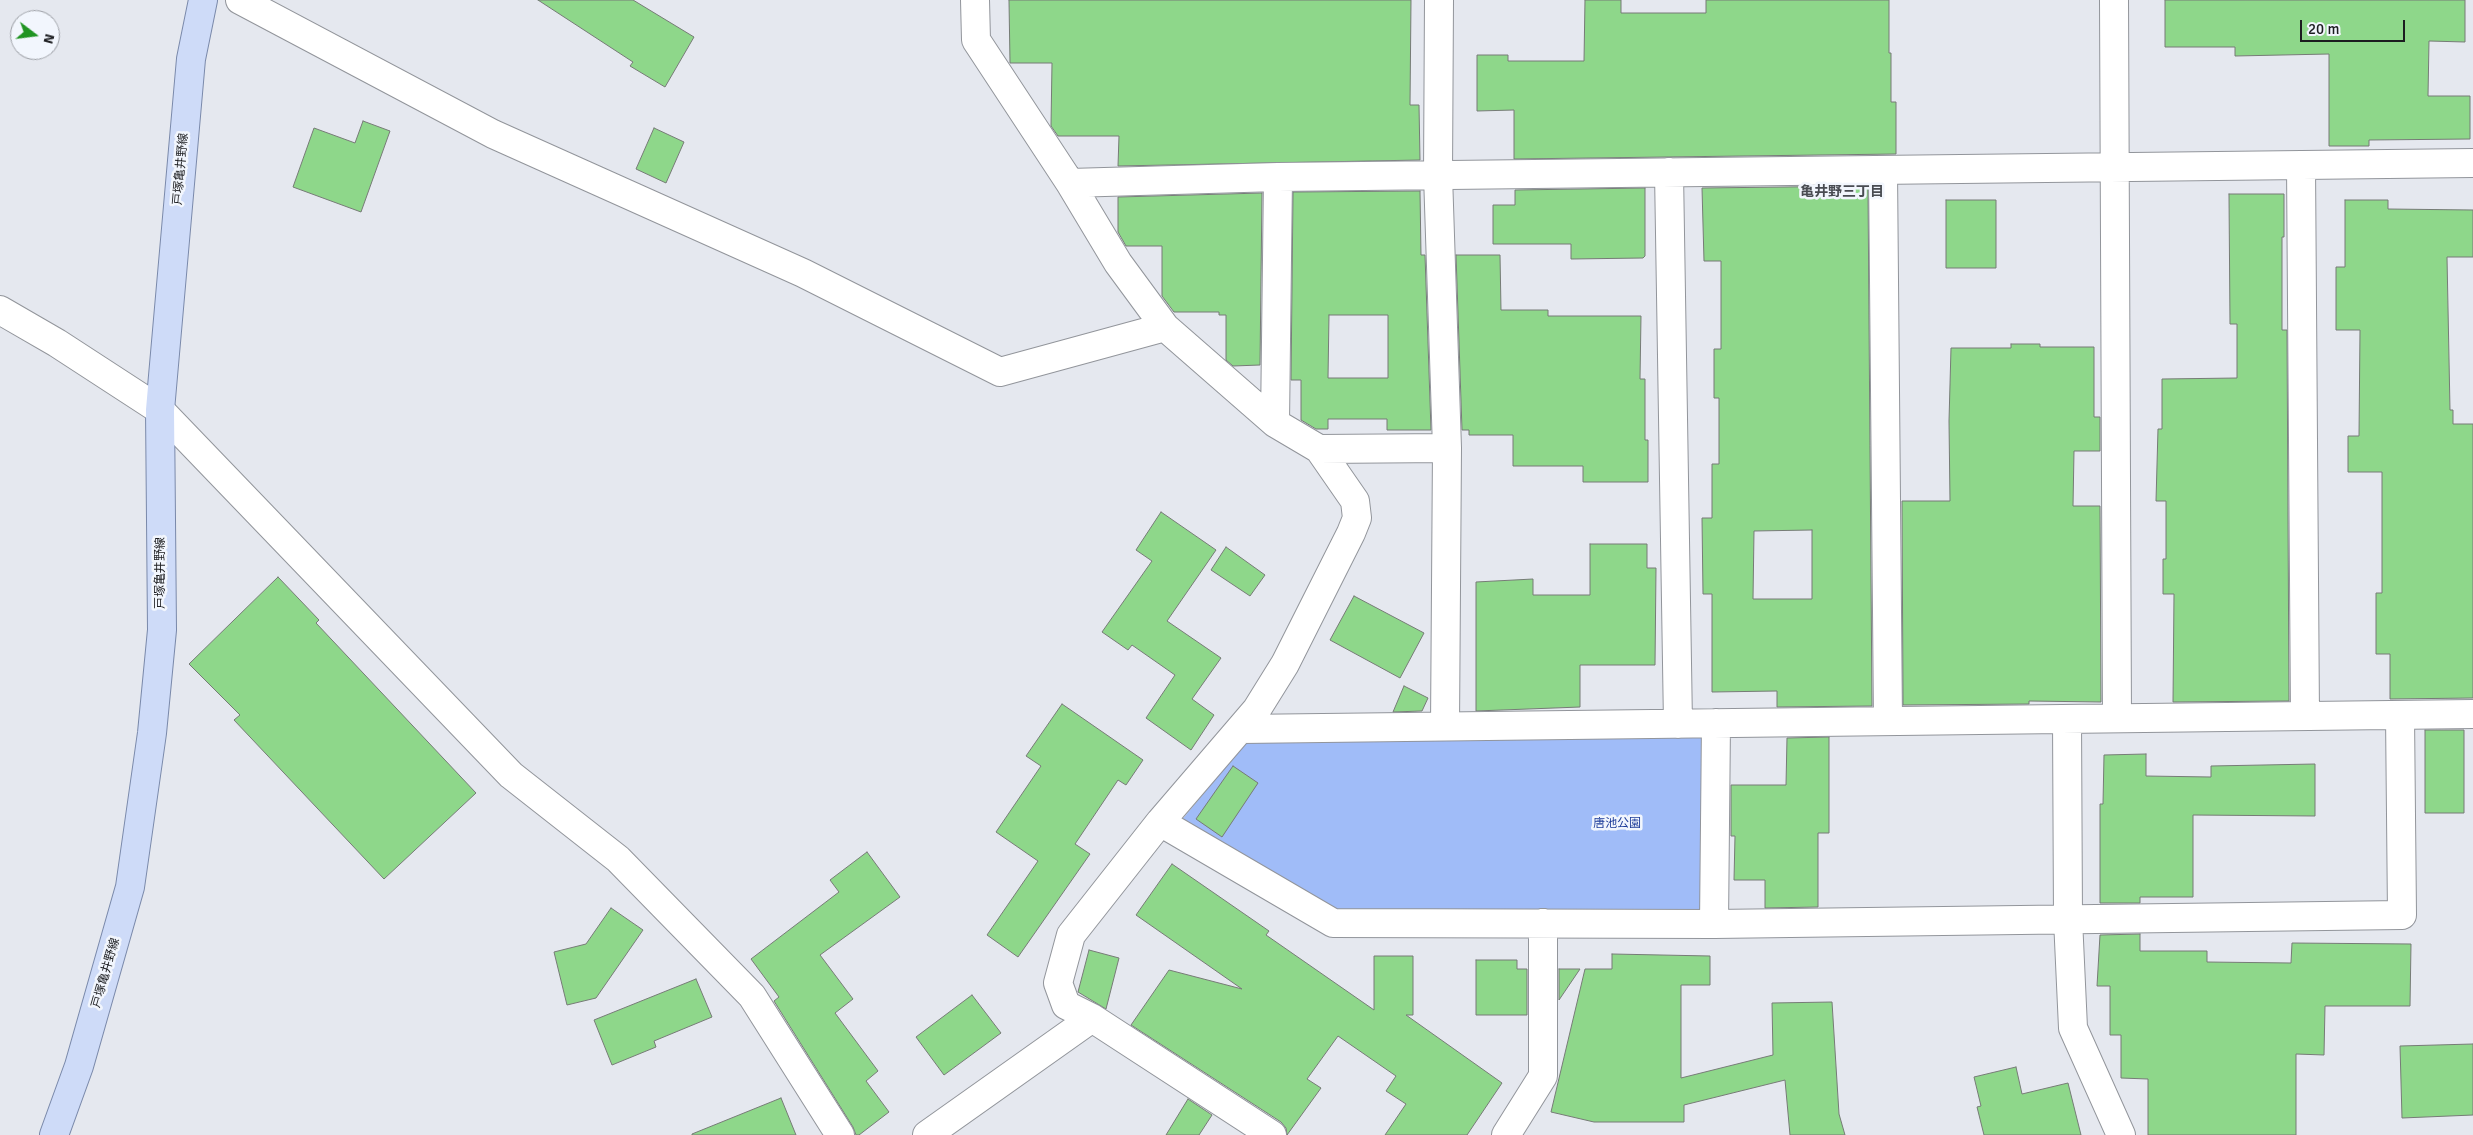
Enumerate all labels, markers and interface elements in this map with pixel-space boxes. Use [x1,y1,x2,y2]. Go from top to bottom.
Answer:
north arrow [10,10,60,60]
scale bar [2303,10,2408,42]
text: 20 m [2308,20,2339,38]
text: N [40,32,58,46]
street label: 戸塚亀井野線 [171,133,191,205]
district label: 亀井野三丁目 [1800,184,1884,200]
street label: 戸塚亀井野線 [154,537,168,609]
park label: 唐池公園 [1593,817,1641,831]
street label: 戸塚亀井野線 [89,936,123,1010]

